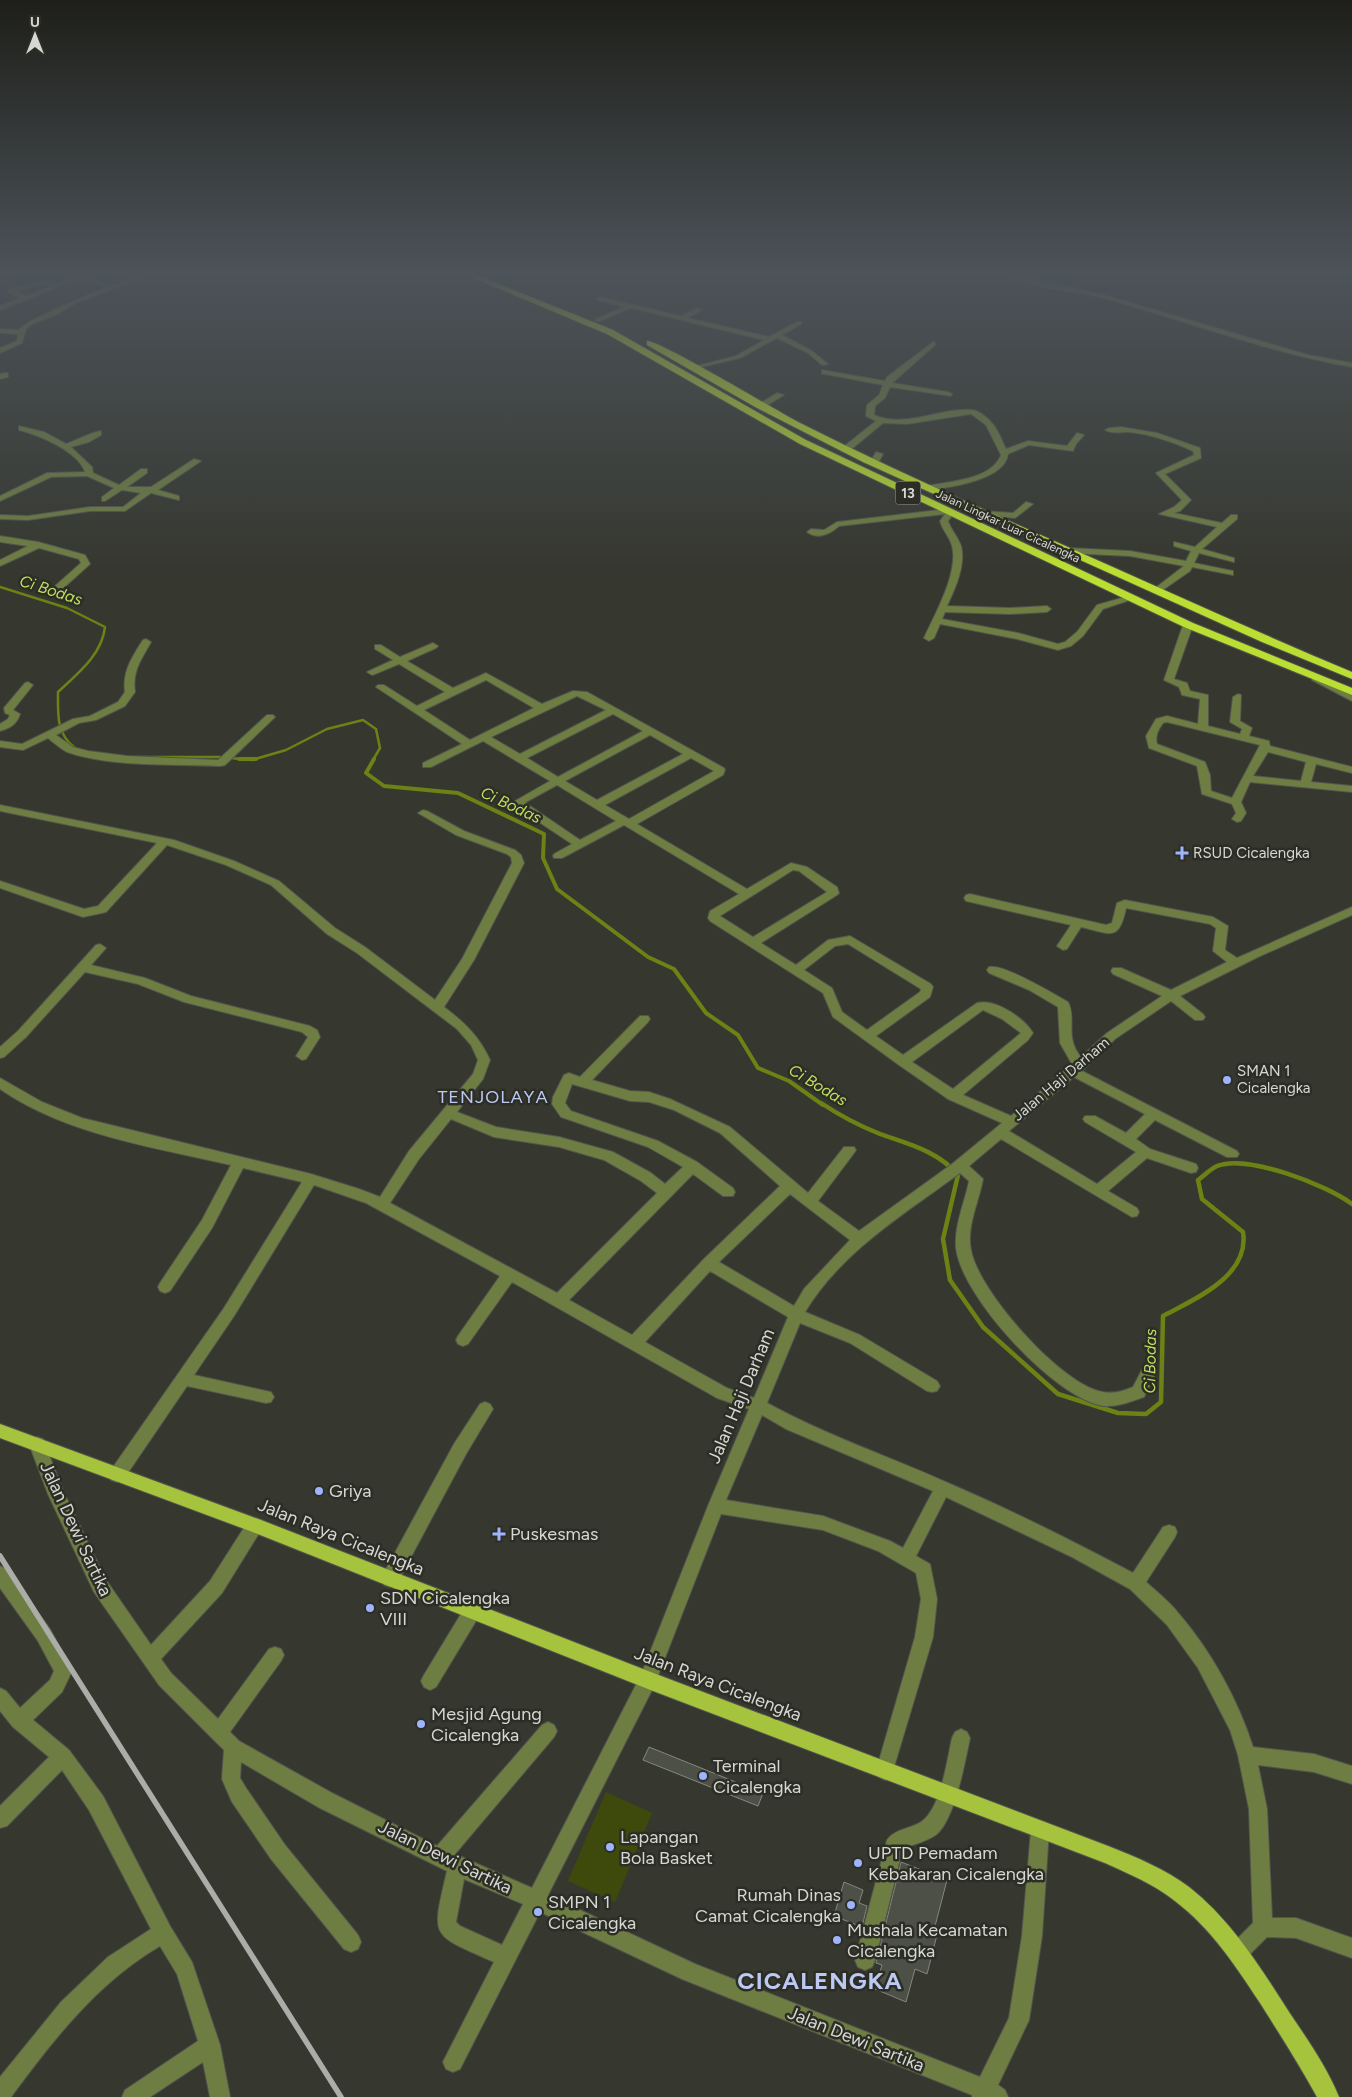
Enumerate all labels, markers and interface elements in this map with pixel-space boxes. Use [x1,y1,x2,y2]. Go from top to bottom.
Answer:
north arrow [10,10,60,60]
text: U [30,14,40,31]
road number: 13 [896,482,920,504]
street label: Jalan Lingkar Luar Cicalengka [934,486,1082,566]
water label: Ci Bodas [17,571,85,609]
water label: Ci Bodas [478,783,545,827]
place label: RSUD Cicalengka [1193,844,1310,862]
marker: RSUD Cicalengka [1175,846,1189,860]
street label: Jalan Haji Darham [1009,1033,1113,1125]
water label: Ci Bodas [785,1060,851,1110]
place label: SMAN 1 Cicalengka [1237,1062,1311,1097]
marker: SMAN 1 Cicalengka [1221,1074,1233,1086]
district label: TENJOLAYA [437,1086,549,1108]
street label: Jalan Haji Darham [703,1325,779,1467]
water label: Ci Bodas [1140,1328,1160,1393]
street label: Jalan Dewi Sartika [35,1458,117,1600]
place label: Griya [329,1480,371,1502]
marker: Griya [313,1485,325,1497]
street label: Jalan Raya Cicalengka [255,1494,427,1580]
place label: Puskesmas [510,1523,598,1545]
marker: Puskesmas [492,1527,506,1541]
place label: SDN Cicalengka VIII [380,1587,510,1630]
marker: SDN Cicalengka VIII [364,1602,376,1614]
street label: Jalan Raya Cicalengka [631,1642,805,1726]
place label: Mesjid Agung Cicalengka [431,1703,542,1746]
marker: Mesjid Agung Cicalengka [415,1718,427,1730]
place label: Terminal Cicalengka [713,1755,801,1798]
marker: Terminal Cicalengka [697,1770,709,1782]
street label: Jalan Dewi Sartika [375,1815,515,1899]
place label: Lapangan Bola Basket [620,1826,713,1869]
marker: Lapangan Bola Basket [604,1841,616,1853]
place label: UPTD Pemadam Kebakaran Cicalengka [868,1842,1044,1885]
marker: UPTD Pemadam Kebakaran Cicalengka [852,1857,864,1869]
place label: Rumah Dinas Camat Cicalengka [695,1884,841,1927]
place label: SMPN 1 Cicalengka [548,1891,636,1934]
marker: Rumah Dinas Camat Cicalengka [845,1899,857,1911]
marker: SMPN 1 Cicalengka [532,1906,544,1918]
place label: Mushala Kecamatan Cicalengka [847,1919,1008,1962]
marker: Mushala Kecamatan Cicalengka [831,1934,843,1946]
district label: CICALENGKA [737,1966,903,1995]
street label: Jalan Dewi Sartika [784,2001,928,2077]

